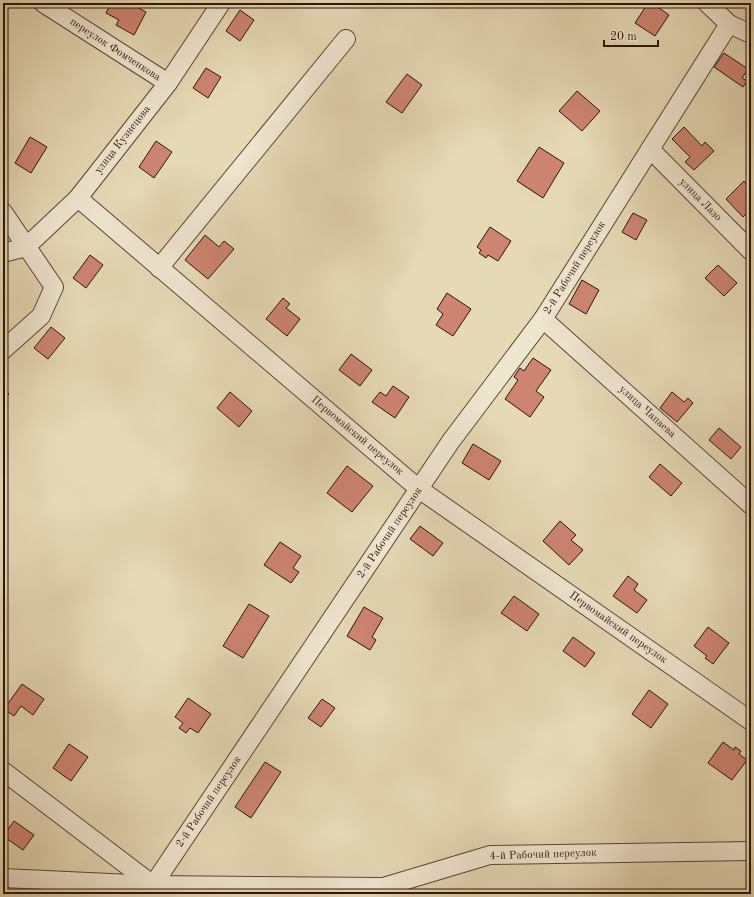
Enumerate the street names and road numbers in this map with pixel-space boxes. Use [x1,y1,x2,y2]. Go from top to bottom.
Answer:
street label: переулок Фомченкова [68,17,163,84]
street label: улица Кузнецова [93,103,153,176]
street label: улица Лазо [677,177,723,223]
street label: 2-й Рабочий переулок [542,219,608,316]
street label: улица Чапаева [617,384,678,441]
street label: Первомайский переулок [309,394,406,478]
street label: 2-й Рабочий переулок [355,485,425,581]
street label: Первомайский переулок [567,590,669,666]
street label: 2-й Рабочий переулок [174,754,244,850]
street label: 4-й Рабочий переулок [489,848,597,862]

